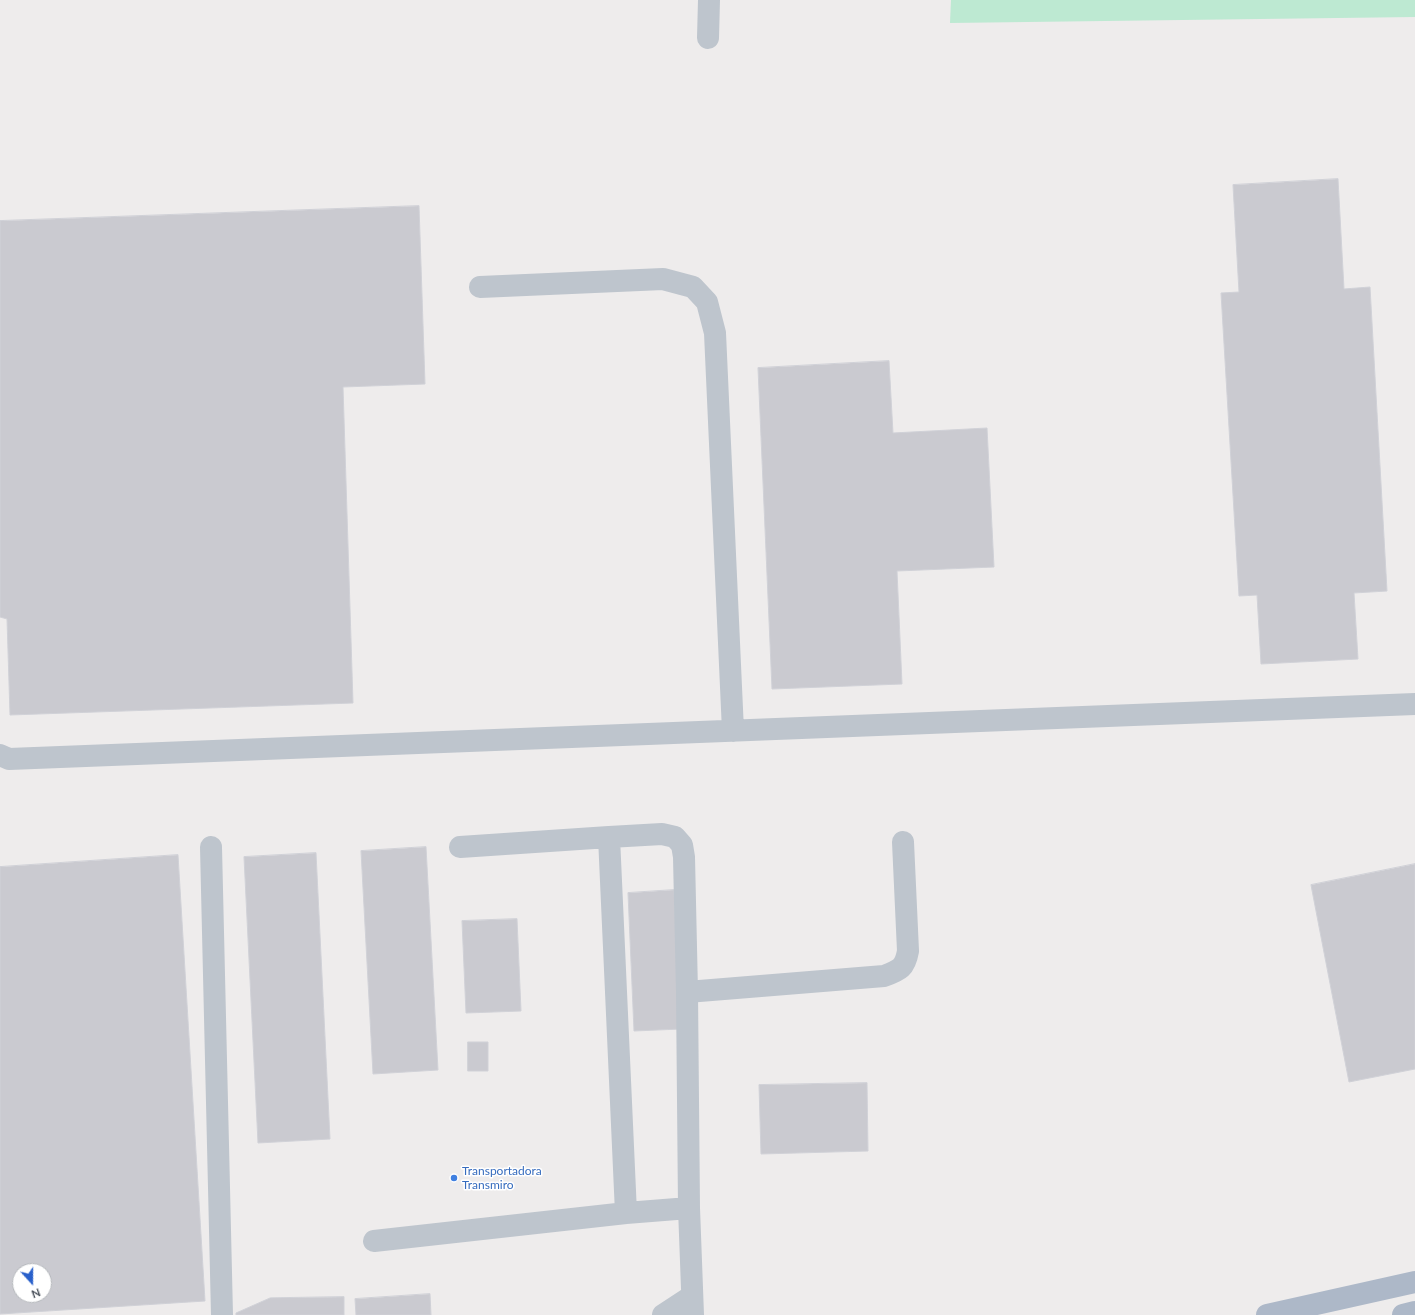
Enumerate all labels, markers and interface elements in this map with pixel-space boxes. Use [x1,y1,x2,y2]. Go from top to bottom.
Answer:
place label: Transportadora Transmiro [462,1164,542,1192]
marker: Transportadora Transmiro [449,1173,459,1183]
north arrow [12,1263,52,1303]
text: N [30,1286,42,1301]

